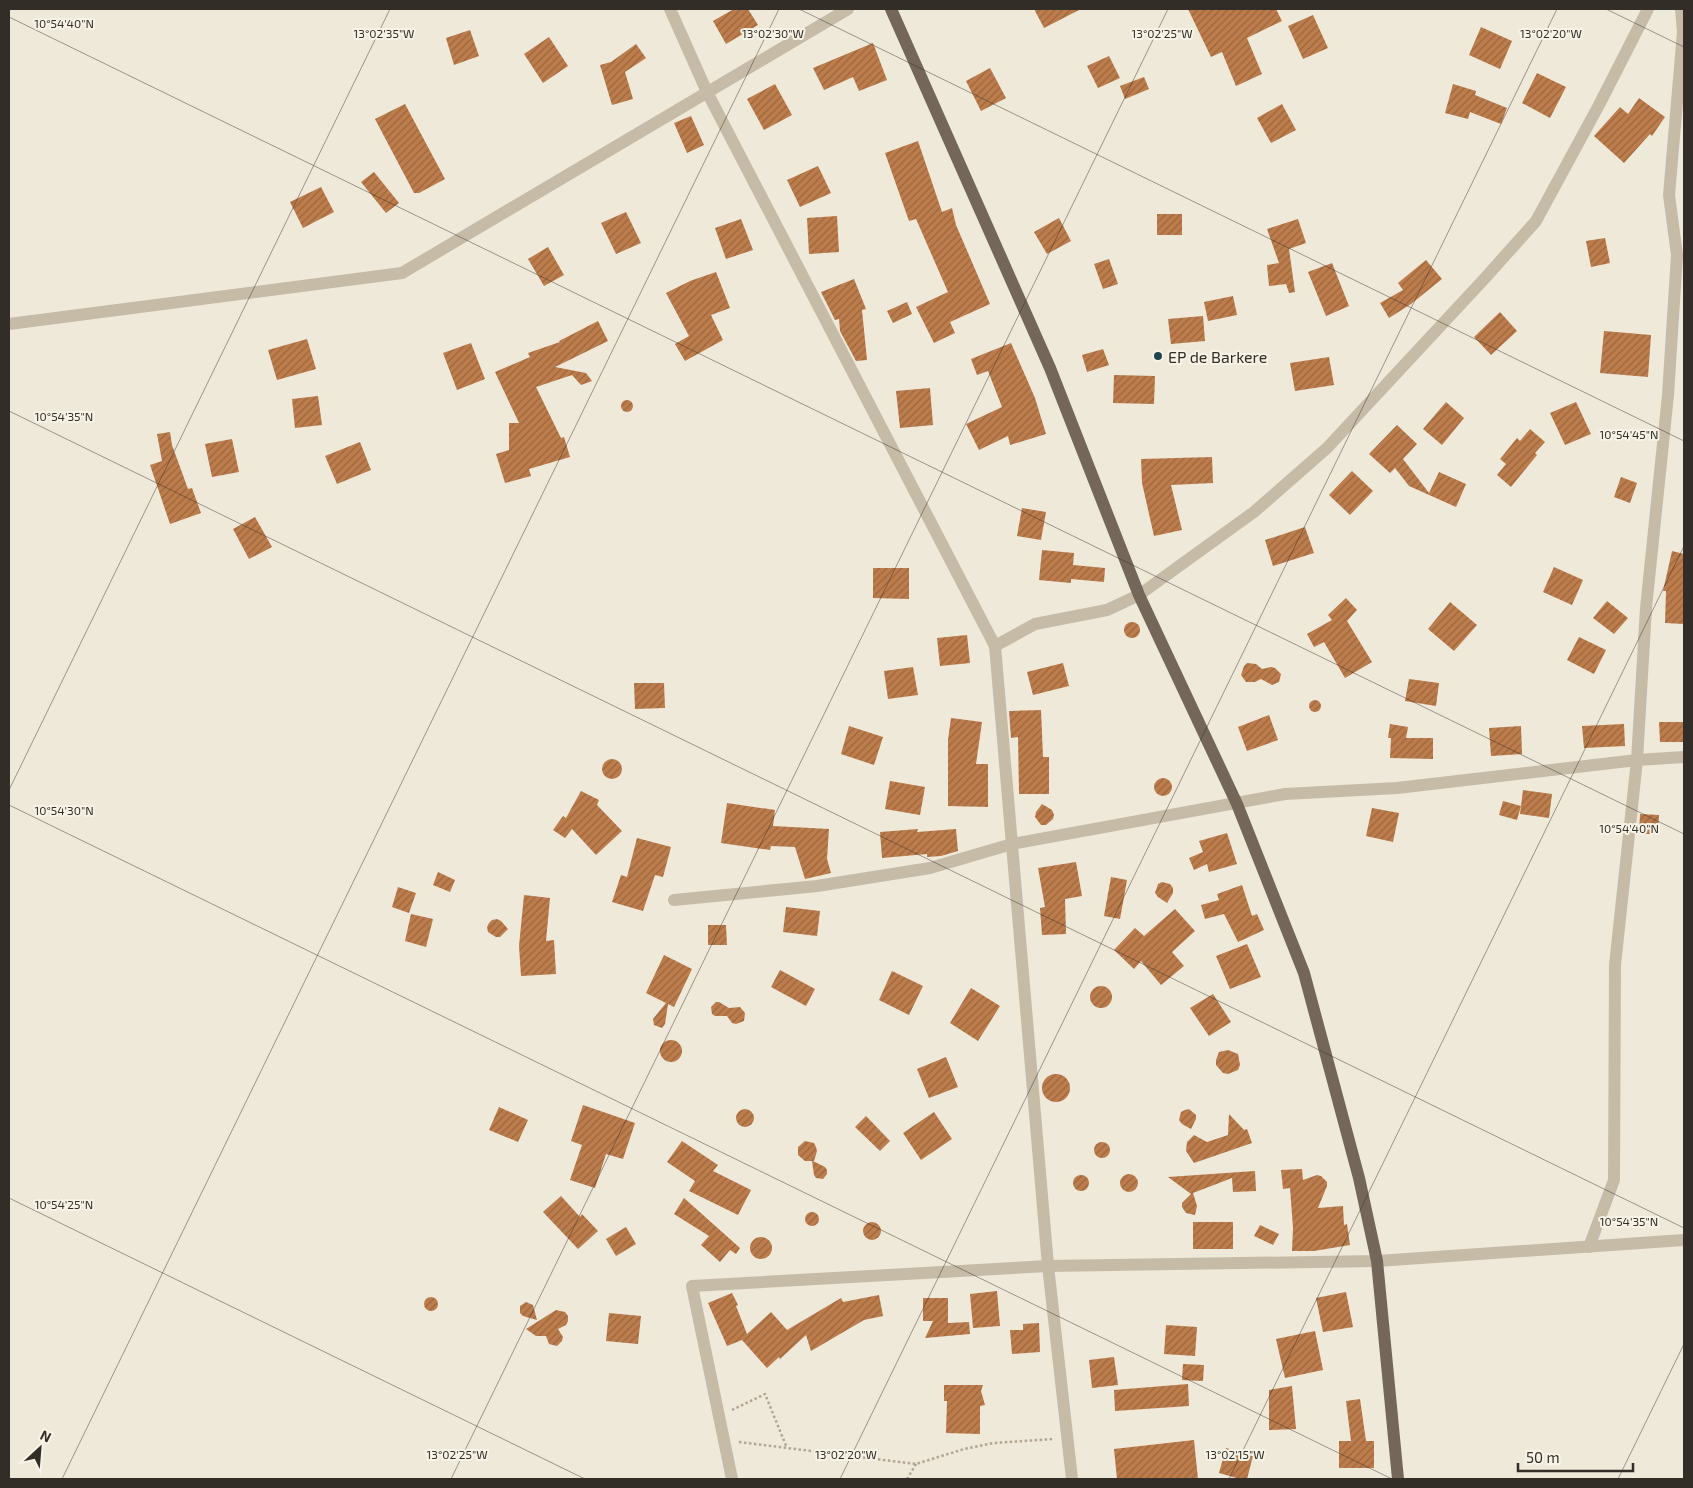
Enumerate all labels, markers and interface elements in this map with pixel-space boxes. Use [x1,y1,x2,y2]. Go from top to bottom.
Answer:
text: 10°54'40"N [34,16,94,30]
text: 13°02'35"W [353,26,415,40]
text: 13°02'30"W [742,26,804,40]
text: 13°02'25"W [1131,26,1193,40]
text: 13°02'20"W [1520,26,1582,40]
place label: EP de Barkere [1168,347,1267,366]
marker: EP de Barkere [1152,350,1164,362]
text: 10°54'35"N [35,409,93,423]
text: 10°54'45"N [1600,427,1658,441]
text: 10°54'30"N [34,803,94,817]
text: 10°54'40"N [1599,821,1659,835]
text: 10°54'25"N [35,1197,93,1211]
text: 10°54'35"N [1600,1214,1658,1228]
north arrow [15,1423,65,1473]
text: N [38,1426,54,1446]
scale bar [1518,1440,1633,1472]
text: 13°02'25"W [426,1447,488,1461]
text: 13°02'20"W [815,1447,877,1461]
text: 13°02'15"W [1205,1447,1265,1461]
text: 50 m [1526,1448,1560,1466]

